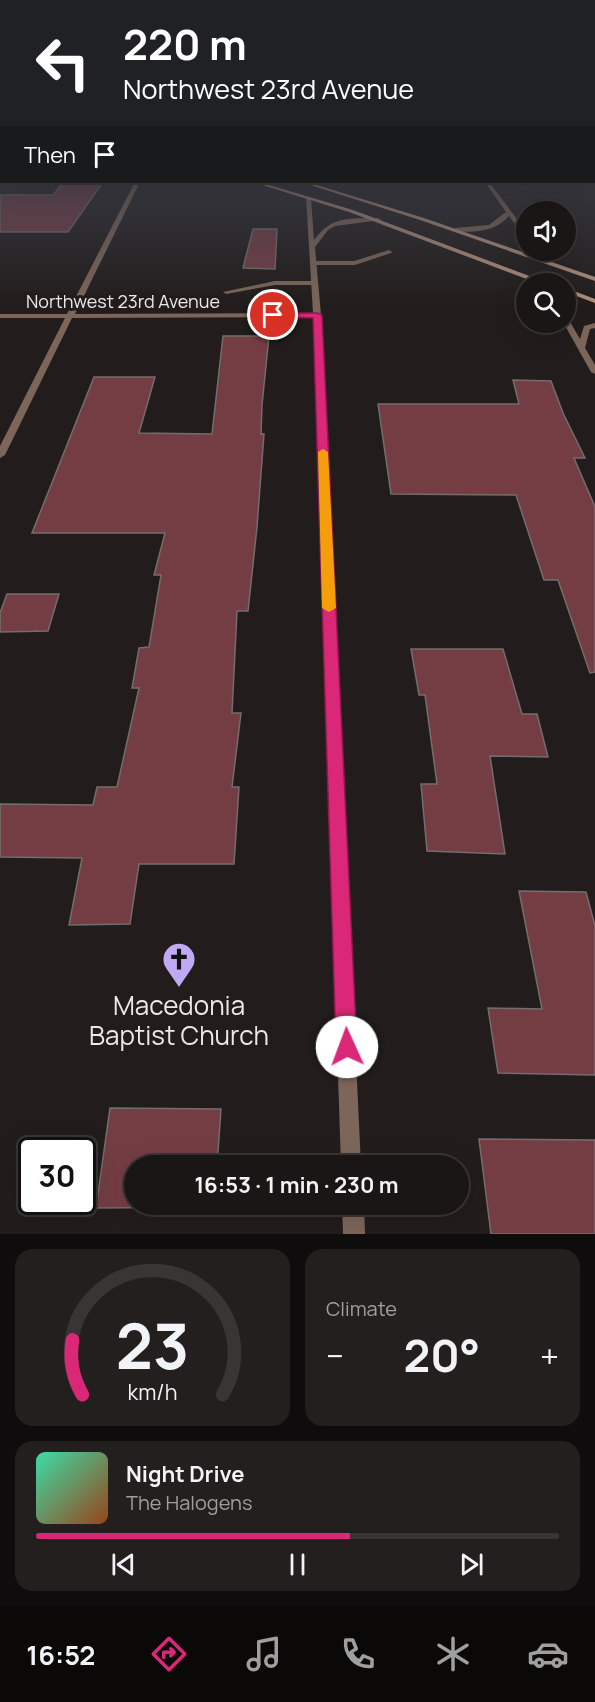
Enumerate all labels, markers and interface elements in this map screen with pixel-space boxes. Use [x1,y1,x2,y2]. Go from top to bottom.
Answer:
text: 220 m [123,15,247,73]
icon: left [24,24,102,102]
text: Northwest 23rd Avenue [123,70,414,107]
icon: arrive [88,138,121,171]
text: Then [24,140,76,170]
map controls [516,201,576,333]
button: sound [516,201,576,261]
button: search [516,273,576,333]
street label: Northwest 23rd Avenue [26,289,220,313]
pin [247,289,298,340]
icon: arrive [256,298,289,331]
church icon: Macedonia Baptist Church [161,941,197,988]
place label: Macedonia Baptist Church [89,987,269,1053]
position arrow [315,1015,379,1079]
speed limit sign: 30 [18,1137,96,1215]
text: 16:53 · 1 min · 230 m [194,1170,399,1200]
text: Climate [326,1295,397,1322]
text: 23 [116,1302,189,1388]
text: 20° [404,1324,480,1386]
text: − [326,1333,344,1378]
text: + [540,1333,559,1378]
text: km/h [128,1377,177,1406]
text: Night Drive [126,1459,245,1489]
text: The Halogens [126,1489,252,1516]
icon: previous [107,1548,140,1581]
icon: pause [281,1548,314,1581]
icon: next [455,1548,488,1581]
icon: directions [148,1633,190,1675]
icon: music [243,1633,285,1675]
icon: phone [337,1633,379,1675]
icon: climate [432,1633,474,1675]
icon: car [527,1633,569,1675]
text: 16:52 [26,1636,95,1673]

